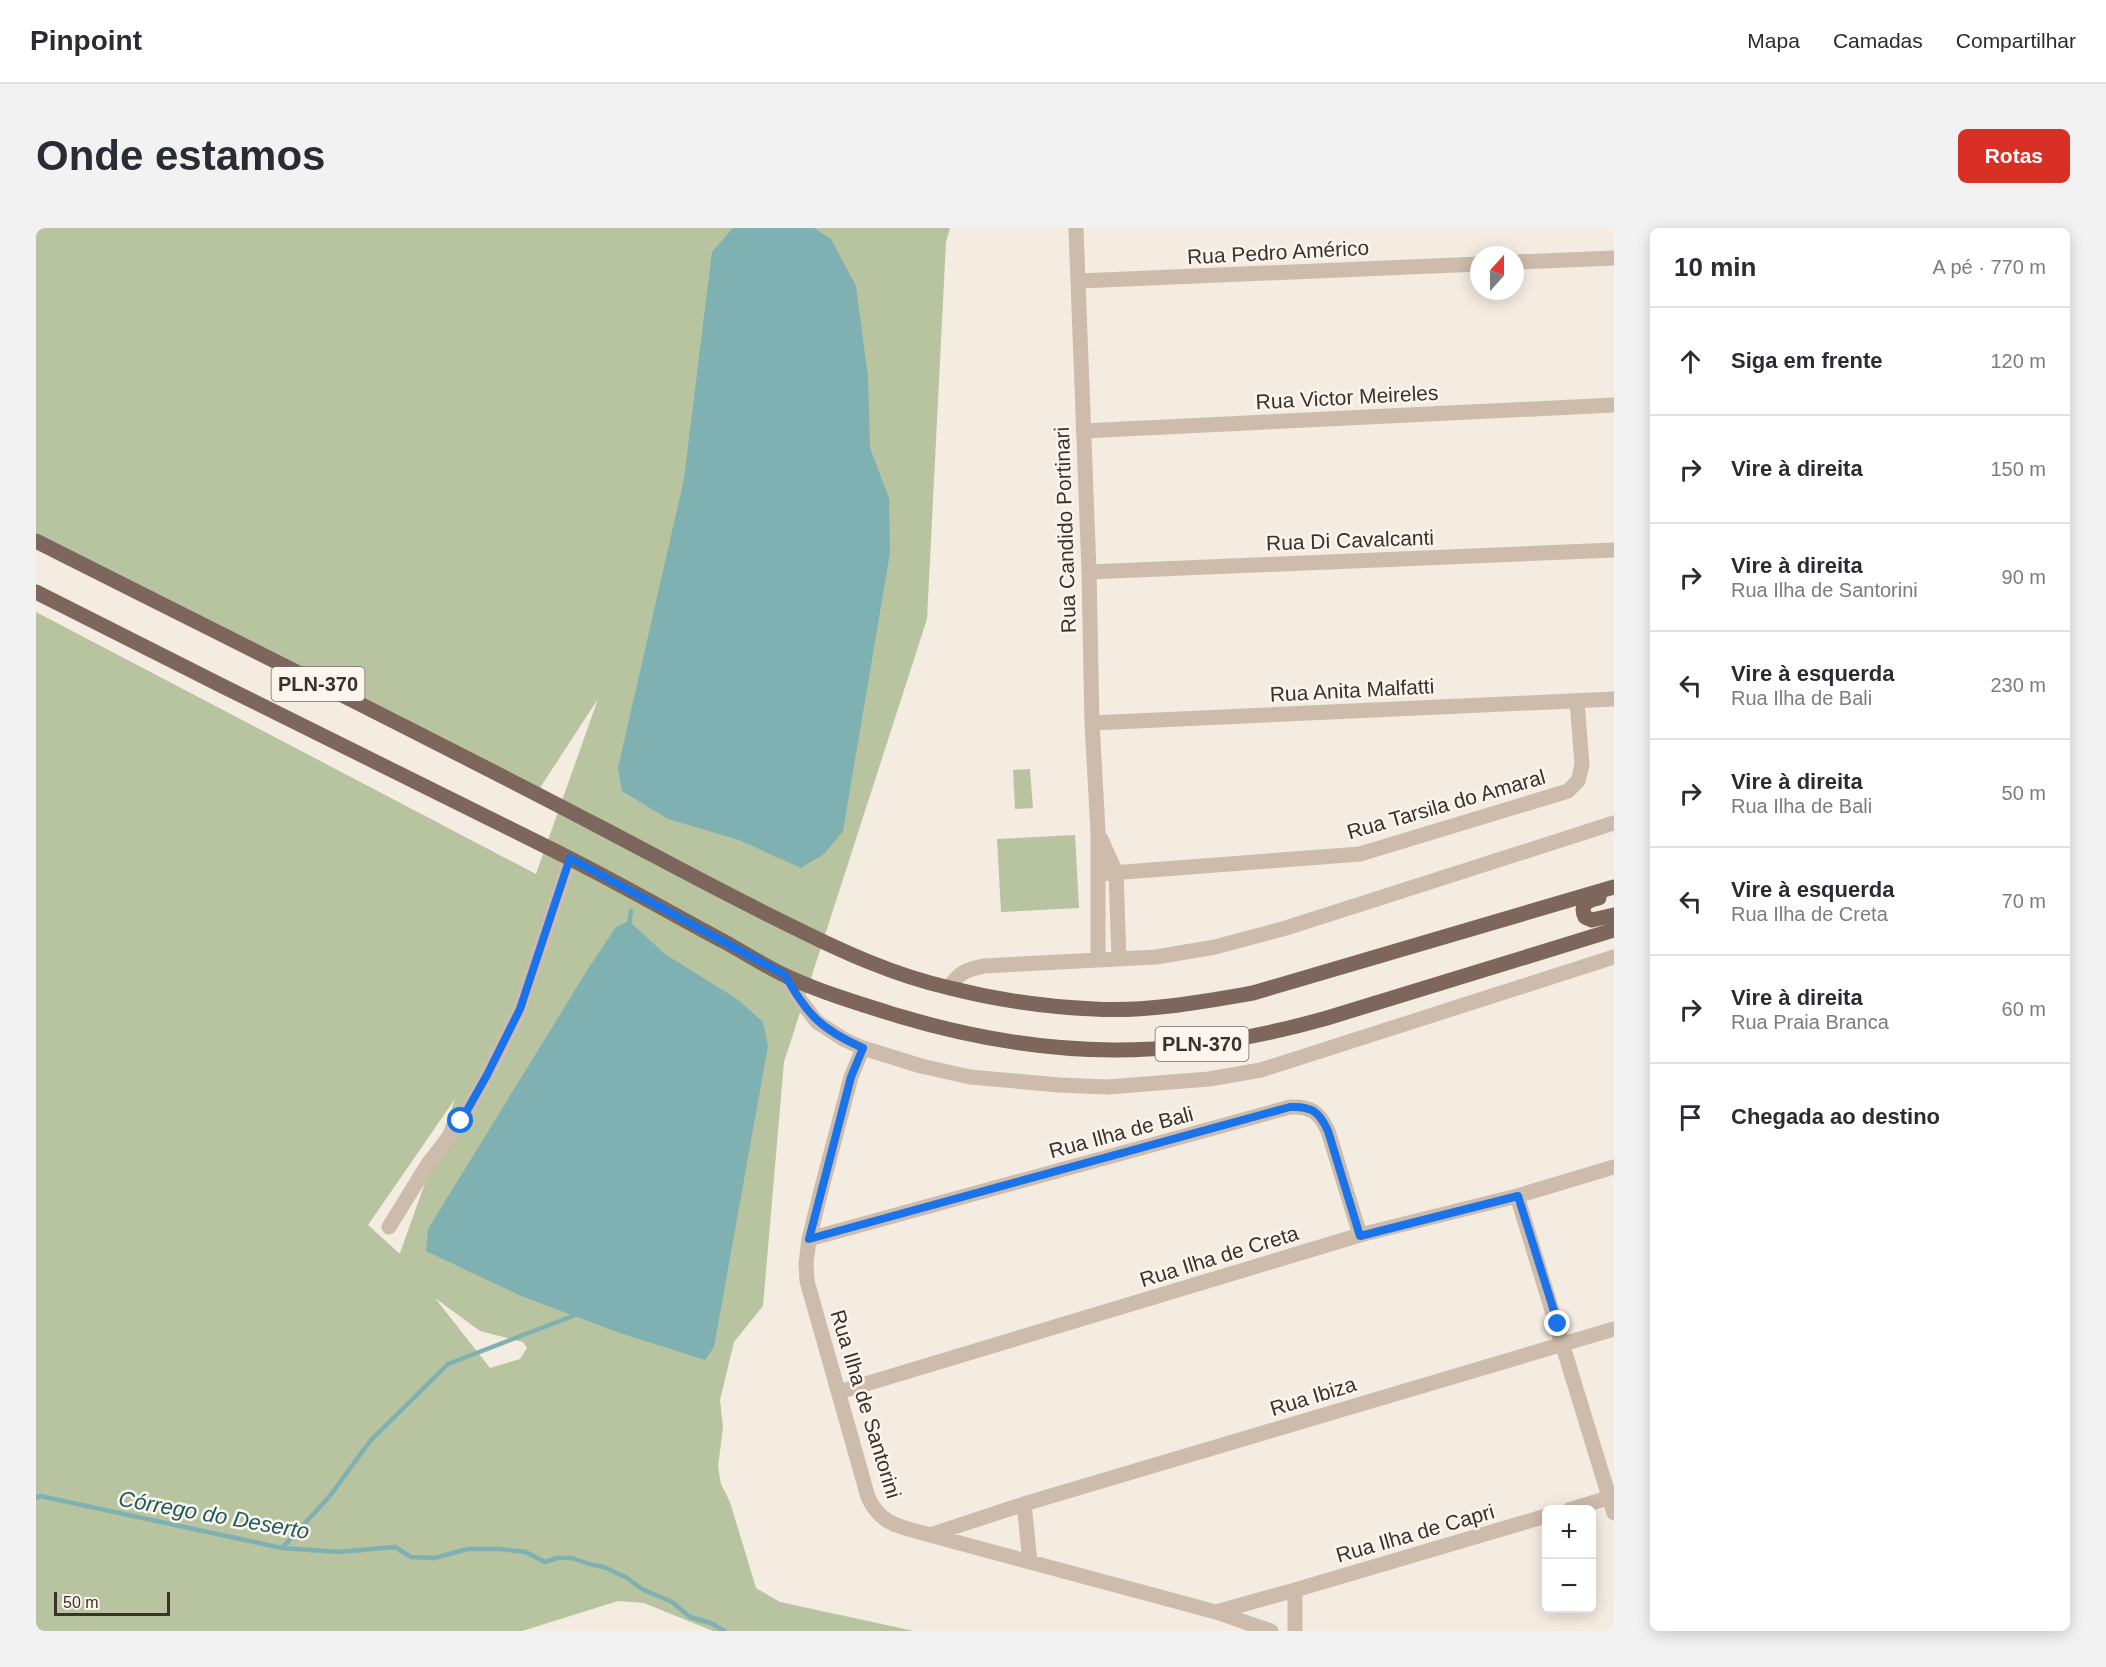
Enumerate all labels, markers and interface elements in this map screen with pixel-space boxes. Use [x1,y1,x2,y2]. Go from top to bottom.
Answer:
text: Pinpoint [30,25,142,56]
text: Mapa [1747,29,1800,52]
text: Camadas [1833,29,1923,52]
text: Compartilhar [1956,29,2076,52]
button: Rotas [1958,129,2070,183]
text: Onde estamos [36,132,325,179]
street label: Rua Pedro Américo [1186,236,1370,268]
north arrow [1470,246,1524,300]
text: 10 min [1674,252,1756,282]
text: A pé · 770 m [1933,256,2046,278]
icon: ahead [1674,345,1707,378]
text: Siga em frente [1731,348,1883,373]
text: 120 m [1990,350,2046,372]
street label: Rua Victor Meireles [1255,381,1439,413]
street label: Rua Candido Portinari [1050,426,1080,634]
icon: right [1674,453,1707,486]
text: Vire à direita [1731,456,1863,481]
text: 150 m [1990,458,2046,480]
street label: Rua Di Cavalcanti [1266,526,1434,554]
text: Vire à direita [1731,553,1863,578]
icon: right [1674,561,1707,594]
text: 90 m [2002,566,2046,588]
text: Rua Ilha de Santorini [1731,579,1918,601]
text: Vire à esquerda [1731,661,1894,686]
road number: PLN-370 [272,667,364,701]
icon: left [1674,669,1707,702]
street label: Rua Anita Malfatti [1269,674,1435,706]
text: 230 m [1990,674,2046,696]
text: Rua Ilha de Bali [1731,687,1872,709]
street label: Rua Tarsila do Amaral [1344,765,1548,843]
text: Vire à direita [1731,769,1863,794]
icon: right [1674,777,1707,810]
text: 50 m [2002,782,2046,804]
text: Rua Ilha de Bali [1731,795,1872,817]
text: Vire à esquerda [1731,877,1894,902]
icon: left [1674,885,1707,918]
text: 70 m [2002,890,2046,912]
text: Rua Ilha de Creta [1731,903,1888,925]
text: Vire à direita [1731,985,1863,1010]
icon: right [1674,993,1707,1026]
text: 60 m [2002,998,2046,1020]
text: Rua Praia Branca [1731,1011,1889,1033]
road number: PLN-370 [1156,1027,1248,1061]
icon: arrive [1674,1101,1707,1134]
street label: Rua Ilha de Bali [1046,1102,1196,1162]
text: Chegada ao destino [1731,1104,1940,1129]
route start [447,1107,473,1133]
street label: Rua Ilha de Creta [1137,1221,1301,1291]
street label: Rua Ilha de Santorini [826,1307,906,1501]
route end [1544,1310,1570,1336]
street label: Rua Ibiza [1267,1372,1359,1420]
water label: Córrego do Deserto [117,1486,311,1544]
street label: Rua Ilha de Capri [1333,1499,1497,1567]
map controls [1542,1505,1596,1613]
button: + [1542,1505,1596,1559]
button: − [1542,1559,1596,1613]
scale bar [54,1589,170,1616]
text: 50 m [63,1594,99,1611]

